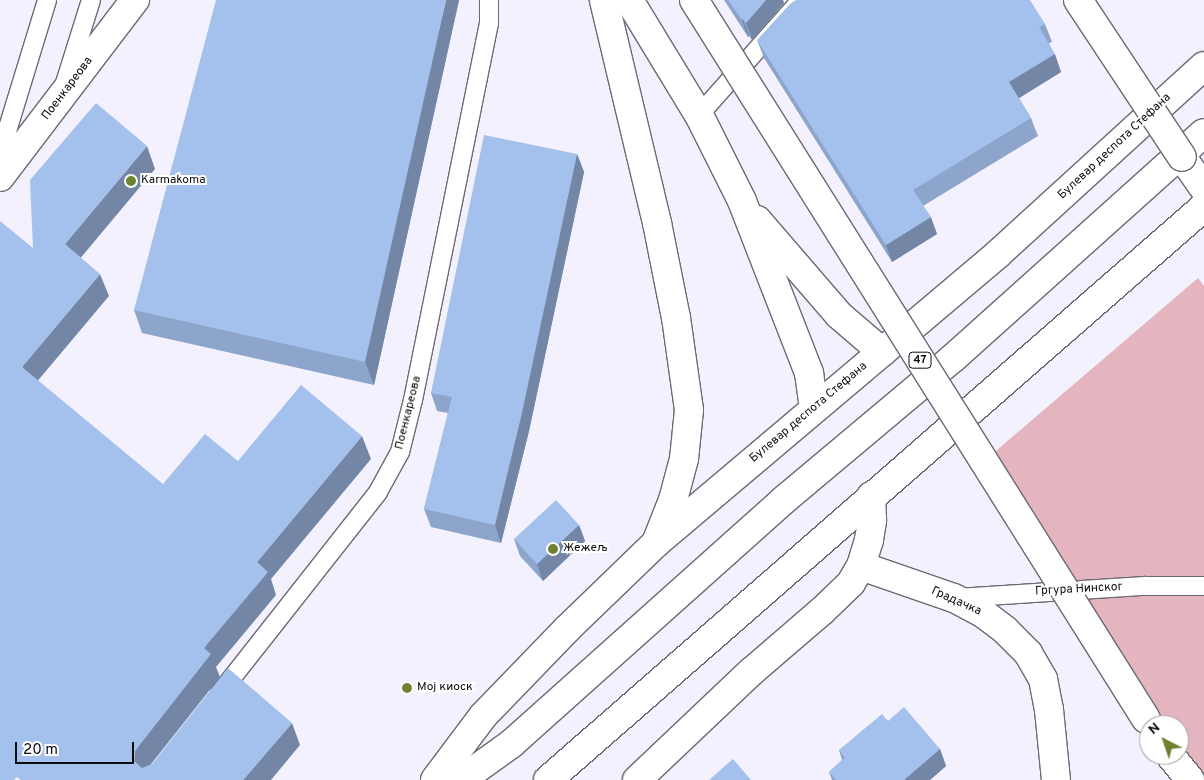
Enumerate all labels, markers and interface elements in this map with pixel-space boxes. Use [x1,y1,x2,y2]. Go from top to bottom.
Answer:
street label: Поенкареова [40,55,96,123]
street label: Булевар деспота Стефана [1056,91,1174,203]
place label: Karmakoma [141,174,206,188]
marker: Karmakoma [125,175,137,187]
road number: 47 [908,352,932,368]
street label: Булевар деспота Стефана [747,360,871,466]
street label: Поенкареова [393,375,425,451]
place label: Жежељ [563,542,608,556]
marker: Жежељ [547,543,559,555]
street label: Гргура Нинског [1035,581,1123,599]
street label: Градачка [929,585,983,619]
place label: Мој киоск [417,681,473,695]
marker: Мој киоск [401,682,413,694]
north arrow [1139,715,1189,765]
text: N [1145,719,1164,739]
scale bar [18,732,136,764]
text: 20 m [23,741,58,760]

